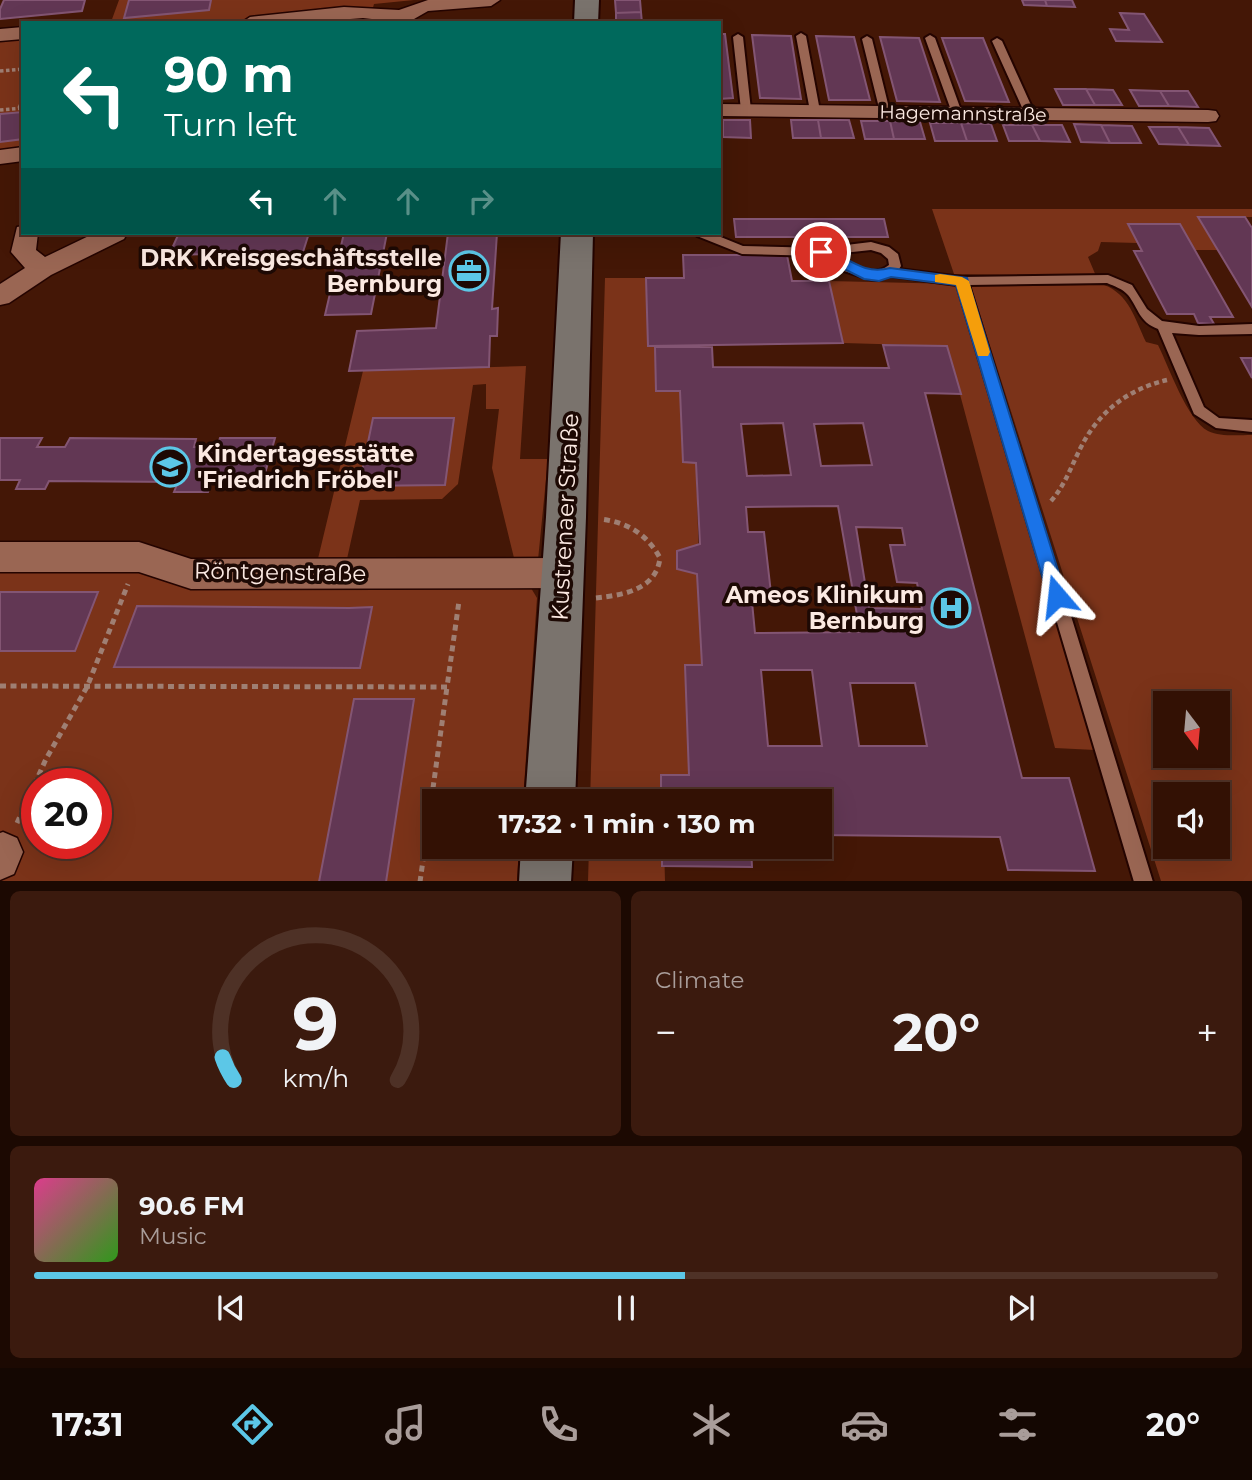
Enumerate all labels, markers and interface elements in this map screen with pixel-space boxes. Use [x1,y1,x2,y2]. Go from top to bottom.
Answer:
text: 90 m [164,45,294,104]
icon: left [49,49,140,140]
street label: Hagemannstraße [879,101,1047,126]
text: Turn left [164,105,298,144]
icon: left [243,182,281,220]
icon: ahead [316,182,354,220]
icon: ahead [389,182,427,220]
icon: right [462,182,500,220]
pin [791,222,851,282]
icon: arrive [802,233,840,271]
place label: DRK Kreisgeschäftsstelle Bernburg [140,244,442,298]
office icon: DRK Kreisgeschäftsstelle Bernburg [448,250,490,292]
street label: Kustrenaer Straße [546,413,584,621]
place label: Kindertagesstätte 'Friedrich Fröbel' [197,440,414,494]
school or university icon: Kindertagesstätte 'Friedrich Fröbel' [149,446,191,488]
street label: Röntgenstraße [194,556,366,588]
position arrow [1020,559,1094,633]
place label: Ameos Klinikum Bernburg [725,581,924,635]
hospital icon: Ameos Klinikum Bernburg [930,587,972,629]
north arrow [1153,691,1230,768]
map controls [1153,691,1230,859]
speed limit sign: 20 [21,768,112,859]
button: sound [1153,782,1230,859]
text: 17:32 · 1 min · 130 m [499,808,755,840]
text: Climate [655,966,744,994]
text: 9 [292,980,339,1068]
text: 20° [893,1001,980,1064]
text: − [655,1009,677,1056]
text: + [1196,1009,1218,1056]
text: km/h [282,1062,349,1092]
text: 90.6 FM [139,1190,245,1222]
text: Music [139,1222,207,1250]
icon: previous [212,1289,250,1327]
icon: pause [607,1289,645,1327]
icon: next [1002,1289,1040,1327]
icon: directions [228,1400,277,1449]
icon: music [381,1400,430,1449]
icon: phone [534,1400,583,1449]
icon: climate [687,1400,736,1449]
icon: car [840,1400,889,1449]
icon: filters [993,1400,1042,1449]
text: 17:31 [52,1405,124,1444]
text: 20° [1146,1405,1200,1444]

